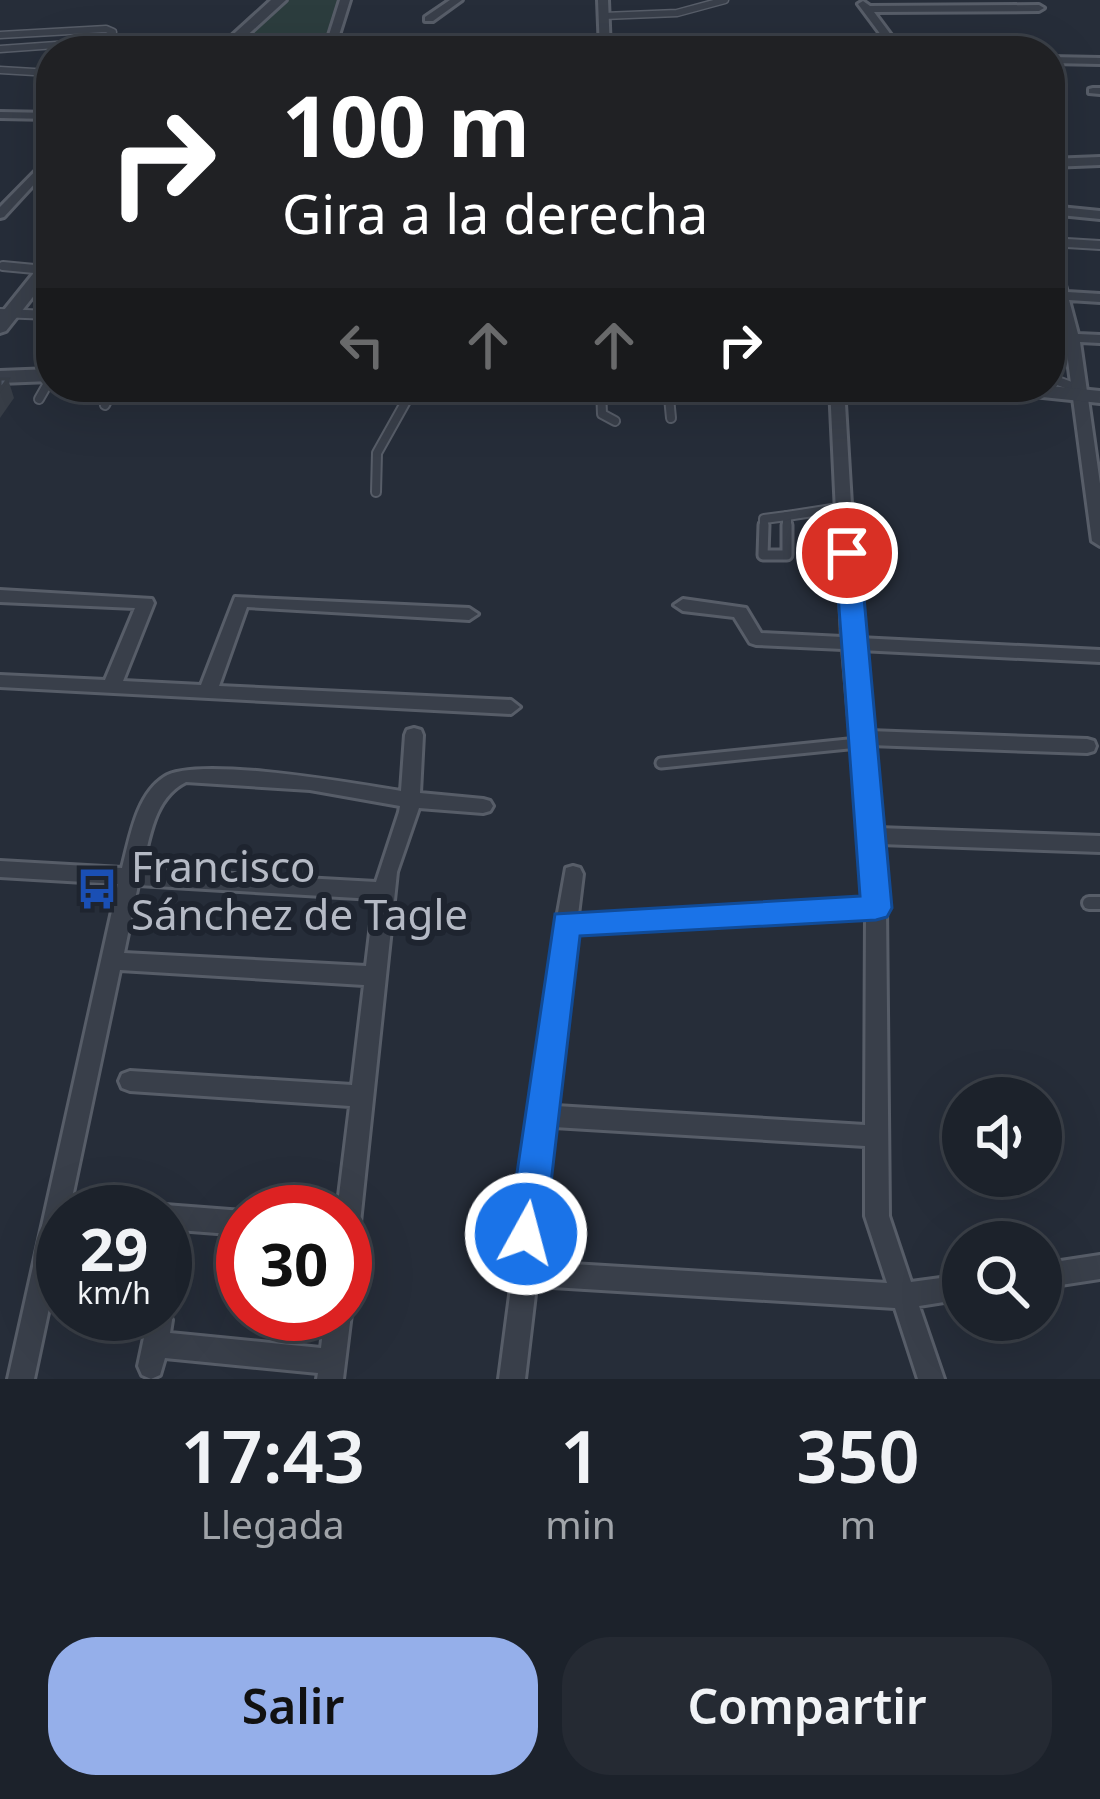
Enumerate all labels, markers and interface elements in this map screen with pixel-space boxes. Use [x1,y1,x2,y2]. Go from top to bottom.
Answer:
text: 100 m [282,67,530,182]
icon: right [84,84,240,240]
text: Gira a la derecha [282,176,708,250]
icon: left [329,312,395,378]
icon: ahead [455,312,521,378]
icon: ahead [581,312,647,378]
icon: right [707,312,773,378]
pin [796,502,898,604]
icon: arrive [814,520,880,586]
place label: Francisco Sánchez de Tagle [131,837,468,942]
bus stop icon: Francisco Sánchez de Tagle [74,866,120,912]
map controls [942,1077,1062,1341]
button: sound [942,1077,1062,1197]
position arrow [463,1171,589,1297]
speed limit sign: 30 [216,1185,372,1341]
text: 29 [80,1207,148,1289]
button: search [942,1221,1062,1341]
text: km/h [77,1272,151,1313]
text: 17:43 [180,1406,365,1504]
text: 1 [560,1406,601,1504]
text: 350 [796,1406,920,1504]
text: Llegada [200,1497,345,1550]
text: min [545,1497,616,1550]
text: m [840,1497,876,1550]
button: Salir [48,1637,538,1775]
button: Compartir [562,1637,1052,1775]

